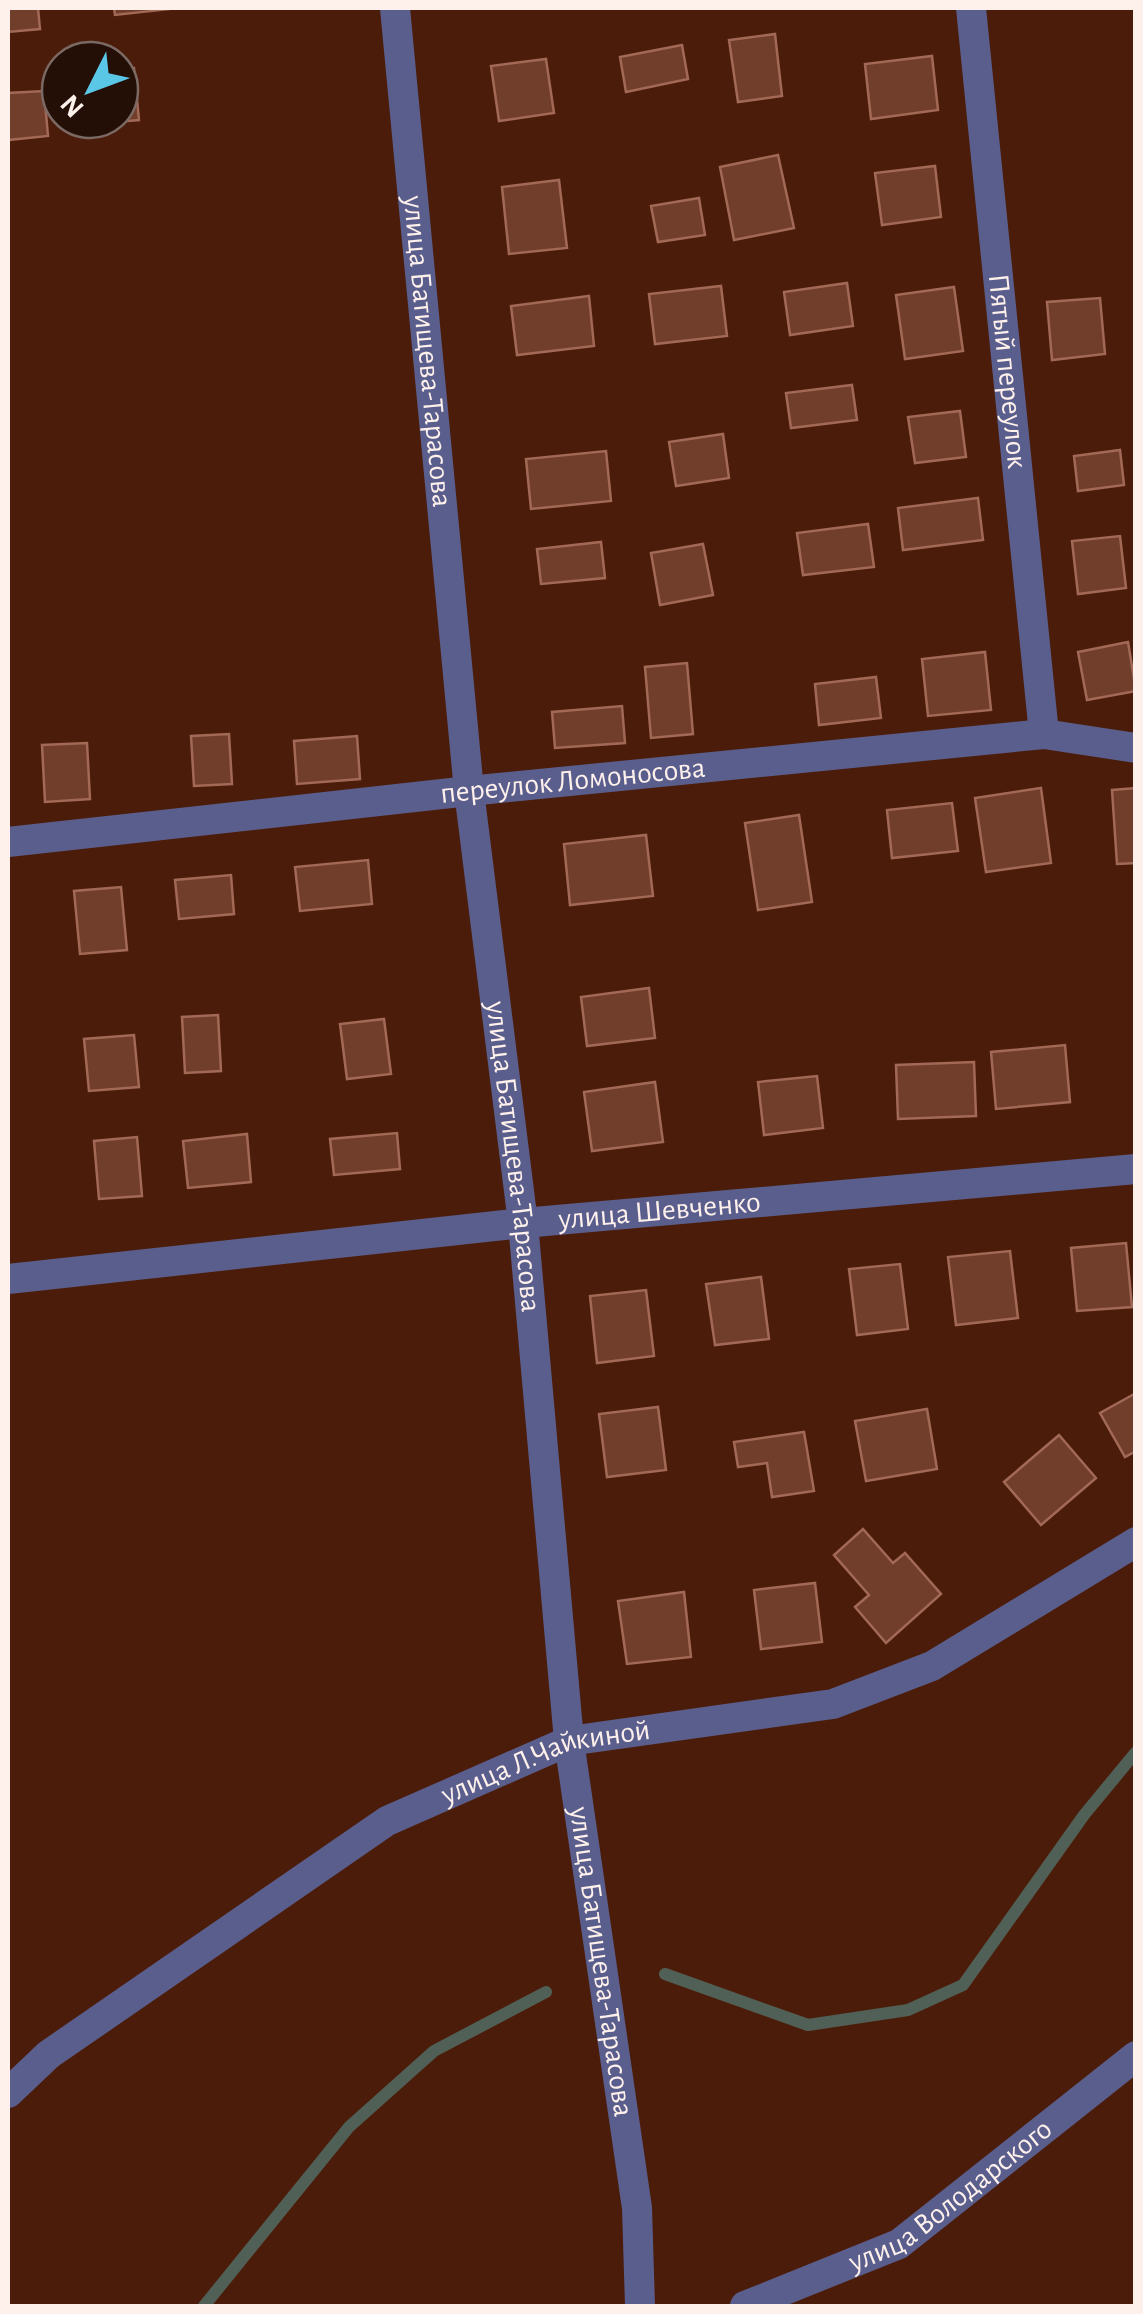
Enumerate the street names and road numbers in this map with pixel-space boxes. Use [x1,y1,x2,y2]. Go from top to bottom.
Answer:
street label: улица Батищева-Тарасова [398,193,457,509]
street label: Пятый переулок [983,272,1032,470]
street label: переулок Ломоносова [439,753,707,809]
street label: улица Батищева-Тарасова [480,999,546,1314]
street label: улица Шевченко [556,1187,762,1235]
street label: улица Л.Чайкиной [436,1715,652,1811]
street label: улица Батищева-Тарасова [564,1804,639,2119]
street label: улица Володарского [844,2114,1058,2278]

